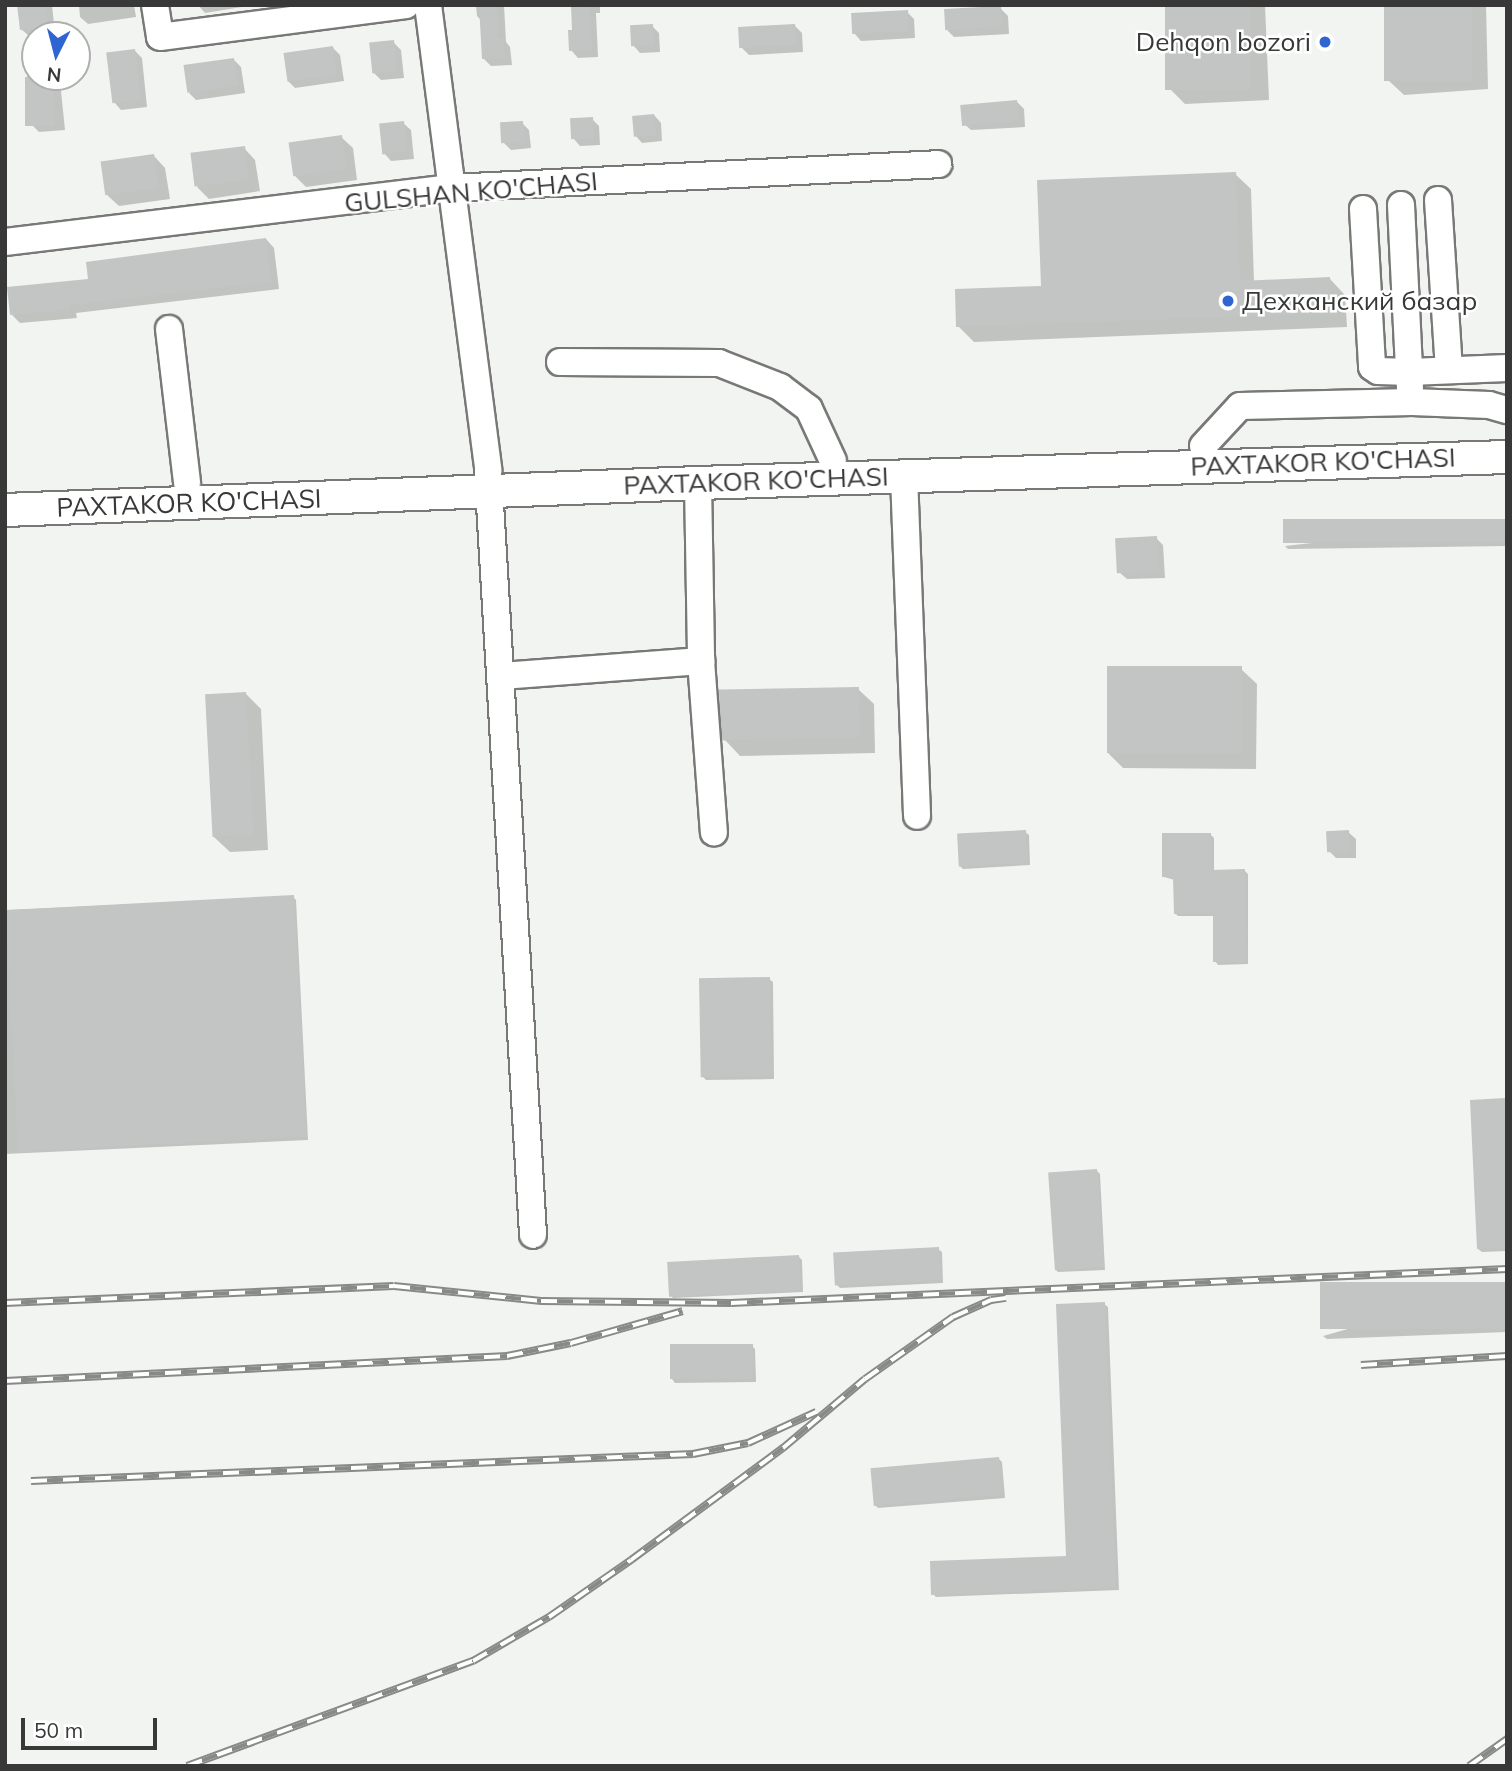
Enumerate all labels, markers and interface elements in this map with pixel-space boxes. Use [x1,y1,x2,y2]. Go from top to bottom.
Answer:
north arrow [21,21,91,91]
place label: Dehqon bozori [1136,26,1311,58]
marker: Dehqon bozori [1317,34,1333,50]
text: N [46,62,62,88]
street label: GULSHAN KO'CHASI [343,165,599,219]
place label: Дехканский базар [1242,285,1477,317]
marker: Дехканский базар [1220,293,1236,309]
street label: PAXTAKOR KO'CHASI [1190,442,1456,482]
street label: PAXTAKOR KO'CHASI [623,461,889,501]
street label: PAXTAKOR KO'CHASI [56,483,322,523]
scale bar [24,1704,161,1748]
text: 50 m [34,1717,83,1743]

